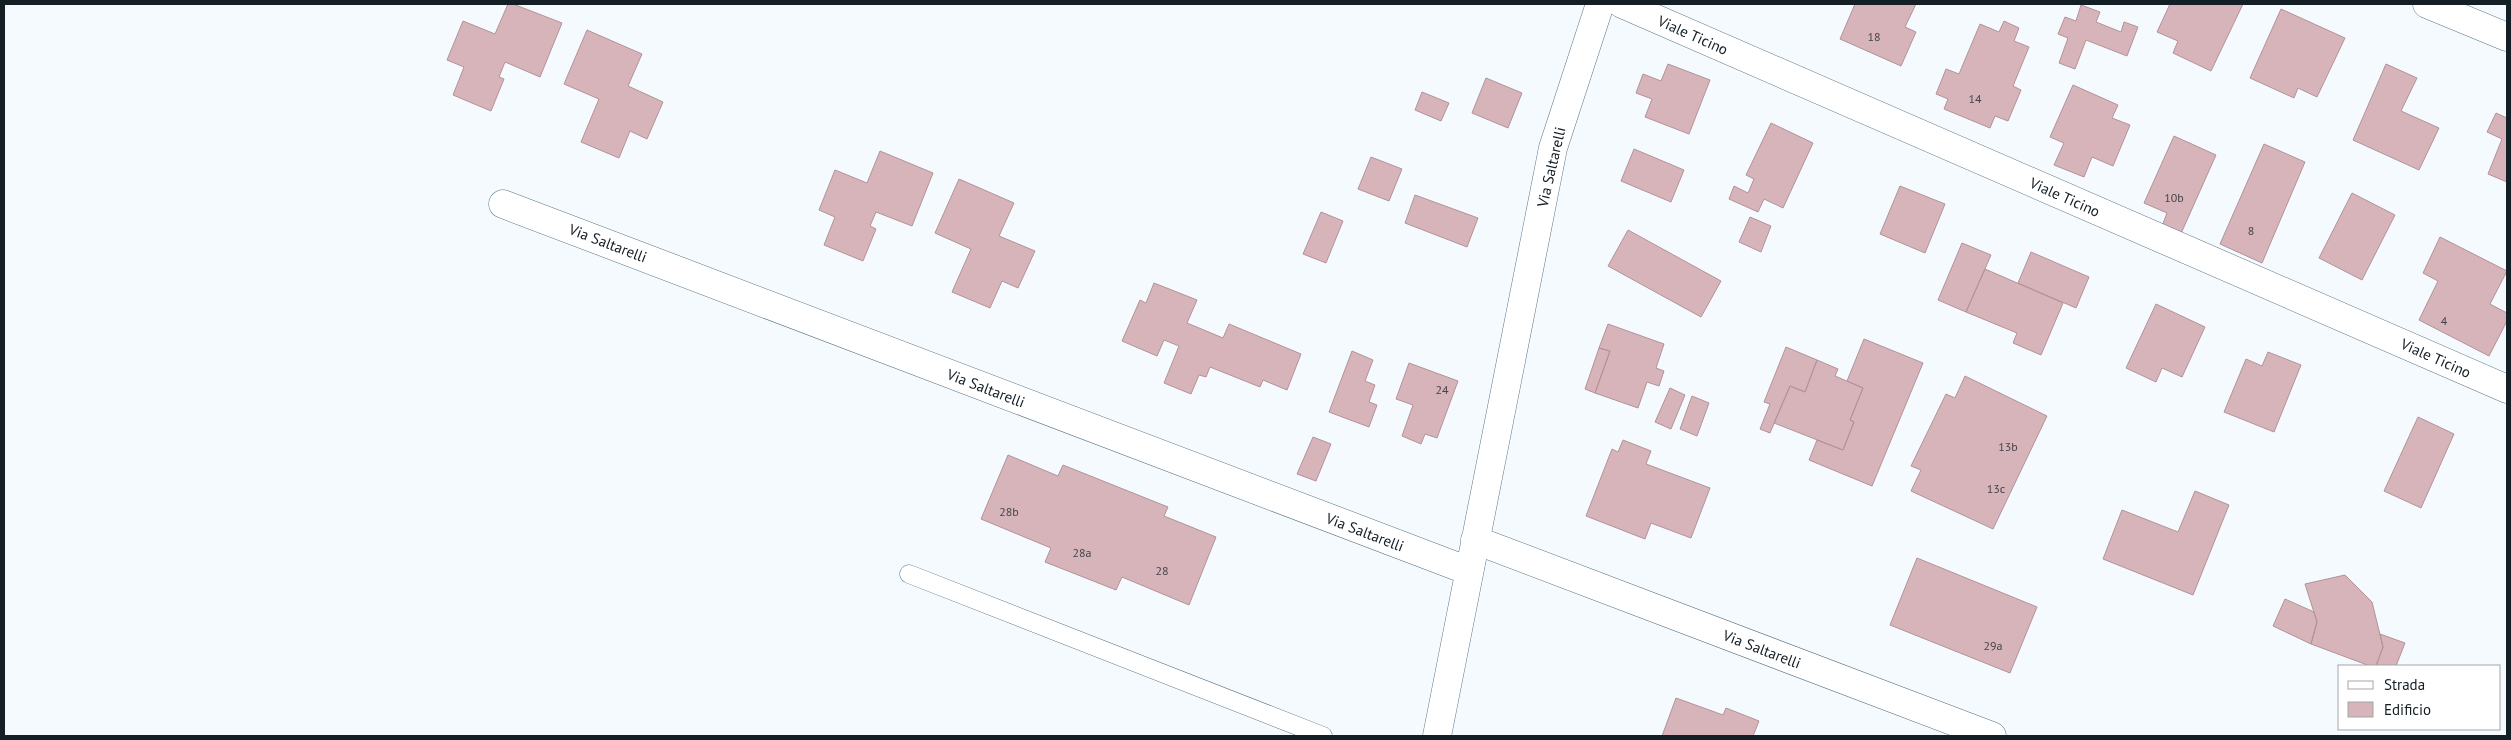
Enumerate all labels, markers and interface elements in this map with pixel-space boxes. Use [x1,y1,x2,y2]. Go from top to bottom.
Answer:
street label: Viale Ticino [1654,11,1731,59]
house number: 18 [1867,29,1881,44]
house number: 14 [1968,91,1982,106]
street label: Via Saltarelli [1532,125,1569,210]
street label: Viale Ticino [2026,173,2103,221]
house number: 10b [2164,190,2184,205]
street label: Via Saltarelli [565,219,650,267]
house number: 8 [2248,223,2254,238]
house number: 4 [2441,313,2448,328]
street label: Viale Ticino [2397,334,2474,382]
street label: Via Saltarelli [943,364,1028,412]
house number: 24 [1435,382,1449,397]
house number: 13b [1998,439,2018,454]
house number: 13c [1987,481,2006,496]
house number: 28b [999,504,1019,519]
street label: Via Saltarelli [1322,508,1407,556]
house number: 28a [1072,545,1092,560]
house number: 28 [1155,563,1169,578]
street label: Via Saltarelli [1719,625,1804,673]
house number: 29a [1983,638,2003,653]
legend [2338,665,2501,730]
text: Strada [2384,675,2425,694]
text: Edificio [2384,700,2431,719]

